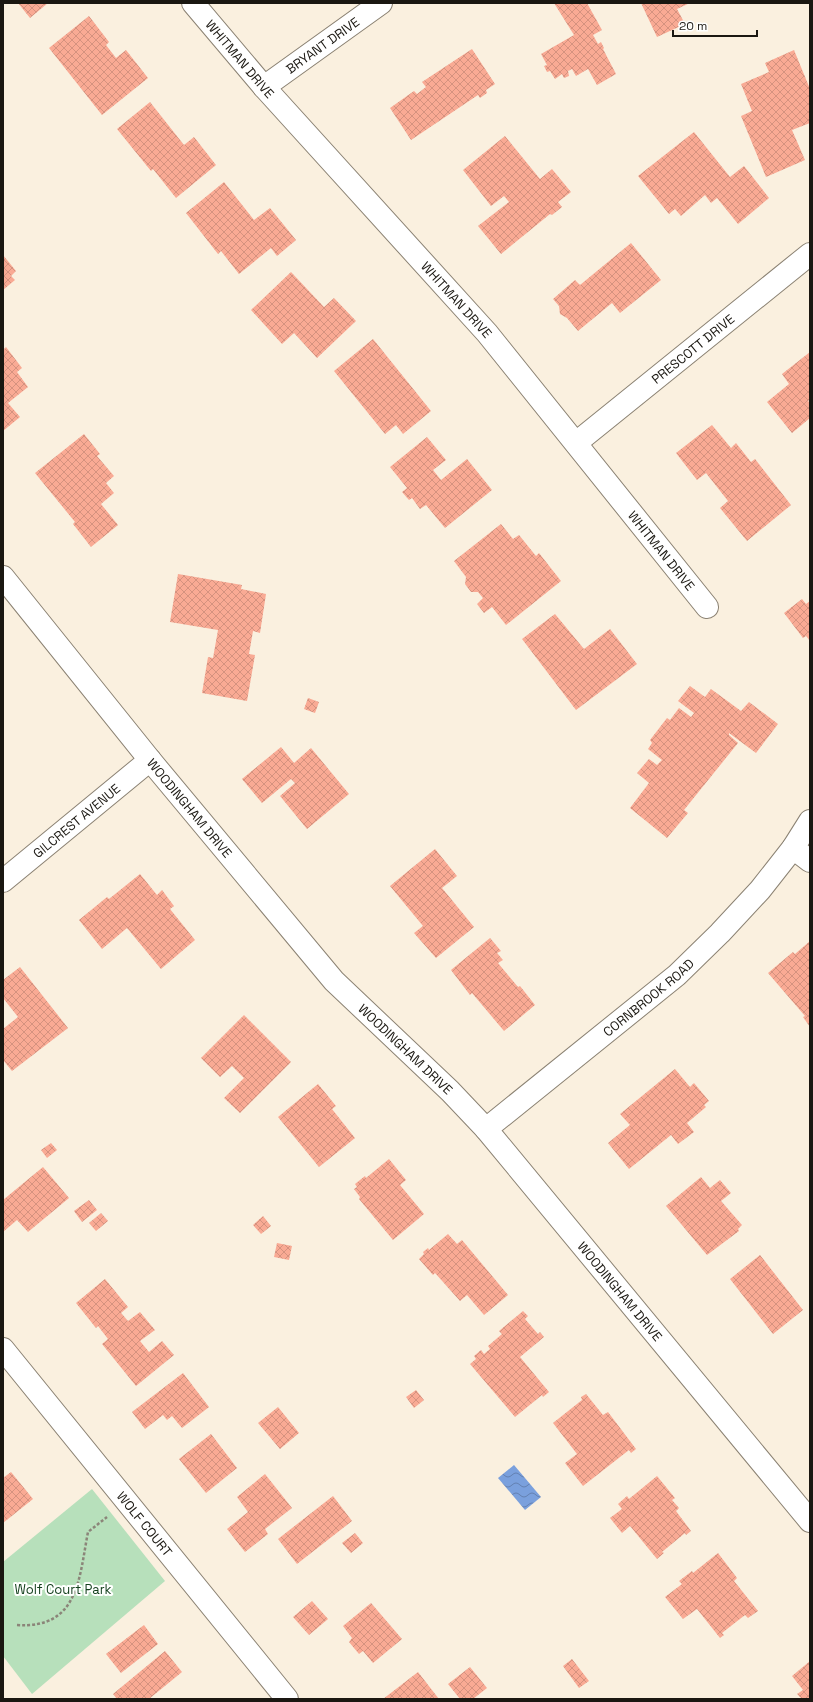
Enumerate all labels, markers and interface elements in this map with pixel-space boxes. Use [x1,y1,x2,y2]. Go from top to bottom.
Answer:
scale bar [673,12,757,38]
street label: BRYANT DRIVE [282,13,363,77]
street label: WHITMAN DRIVE [202,16,278,101]
text: 20 m [679,18,707,34]
street label: WHITMAN DRIVE [418,258,496,341]
street label: PRESCOTT DRIVE [648,310,738,387]
street label: WHITMAN DRIVE [624,507,699,594]
street label: WOODINGHAM DRIVE [144,755,236,861]
street label: GILCREST AVENUE [29,780,123,862]
street label: CORNBROOK ROAD [599,955,697,1040]
street label: WOODINGHAM DRIVE [355,1000,457,1098]
street label: WOODINGHAM DRIVE [574,1238,666,1345]
street label: WOLF COURT [113,1488,176,1560]
park label: Wolf Court Park [14,1581,112,1598]

